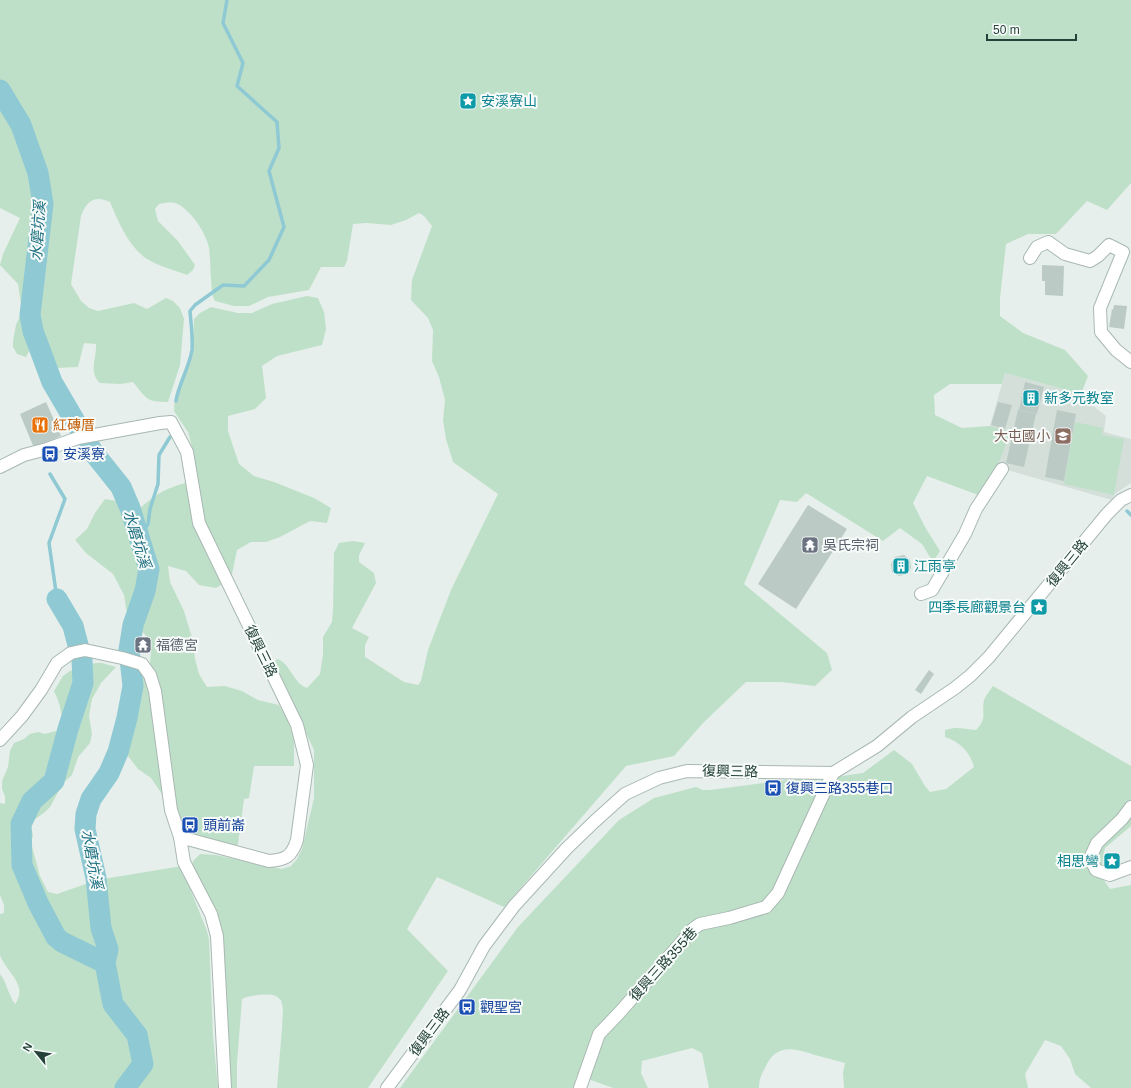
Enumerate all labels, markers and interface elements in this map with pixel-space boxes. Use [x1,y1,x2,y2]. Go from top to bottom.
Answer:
scale bar [987,16,1076,42]
text: 50 m [993,23,1020,37]
place icon: 安溪寮山 [458,91,478,111]
place label: 安溪寮山 [481,93,537,109]
water label: 水磨坑溪 [27,198,48,261]
building icon: 新多元教室 [1021,388,1041,408]
place label: 新多元教室 [1044,390,1114,406]
restaurant icon: 紅磚厝 [30,415,50,435]
place label: 紅磚厝 [53,417,95,433]
school or university icon: 大屯國小 [1053,426,1073,446]
place label: 大屯國小 [994,428,1050,444]
bus stop icon: 安溪寮 [40,444,60,464]
place label: 安溪寮 [63,446,105,462]
water label: 水磨坑溪 [121,508,155,572]
temple icon: 吳氏宗祠 [800,535,820,555]
street label: 復興三路 [1043,536,1091,590]
place label: 吳氏宗祠 [823,537,879,553]
building icon: 江雨亭 [891,556,911,576]
place label: 江雨亭 [914,558,956,574]
place icon: 四季長廊觀景台 [1029,597,1049,617]
place label: 四季長廊觀景台 [928,599,1026,615]
street label: 復興三路 [242,622,280,680]
temple icon: 福德宮 [133,635,153,655]
place label: 福德宮 [156,637,198,653]
street label: 復興三路 [702,763,758,779]
bus stop icon: 復興三路355巷口 [763,778,783,798]
place label: 復興三路355巷口 [786,780,893,796]
bus stop icon: 頭前崙 [180,815,200,835]
place label: 頭前崙 [203,817,245,833]
water label: 水磨坑溪 [79,828,106,892]
place icon: 相思彎 [1102,851,1122,871]
place label: 相思彎 [1057,853,1099,869]
street label: 復興三路355巷 [626,924,700,1004]
bus stop icon: 觀聖宮 [457,997,477,1017]
place label: 觀聖宮 [480,999,522,1015]
street label: 復興三路 [406,1005,452,1059]
north arrow [16,1032,56,1072]
text: N [20,1041,35,1053]

